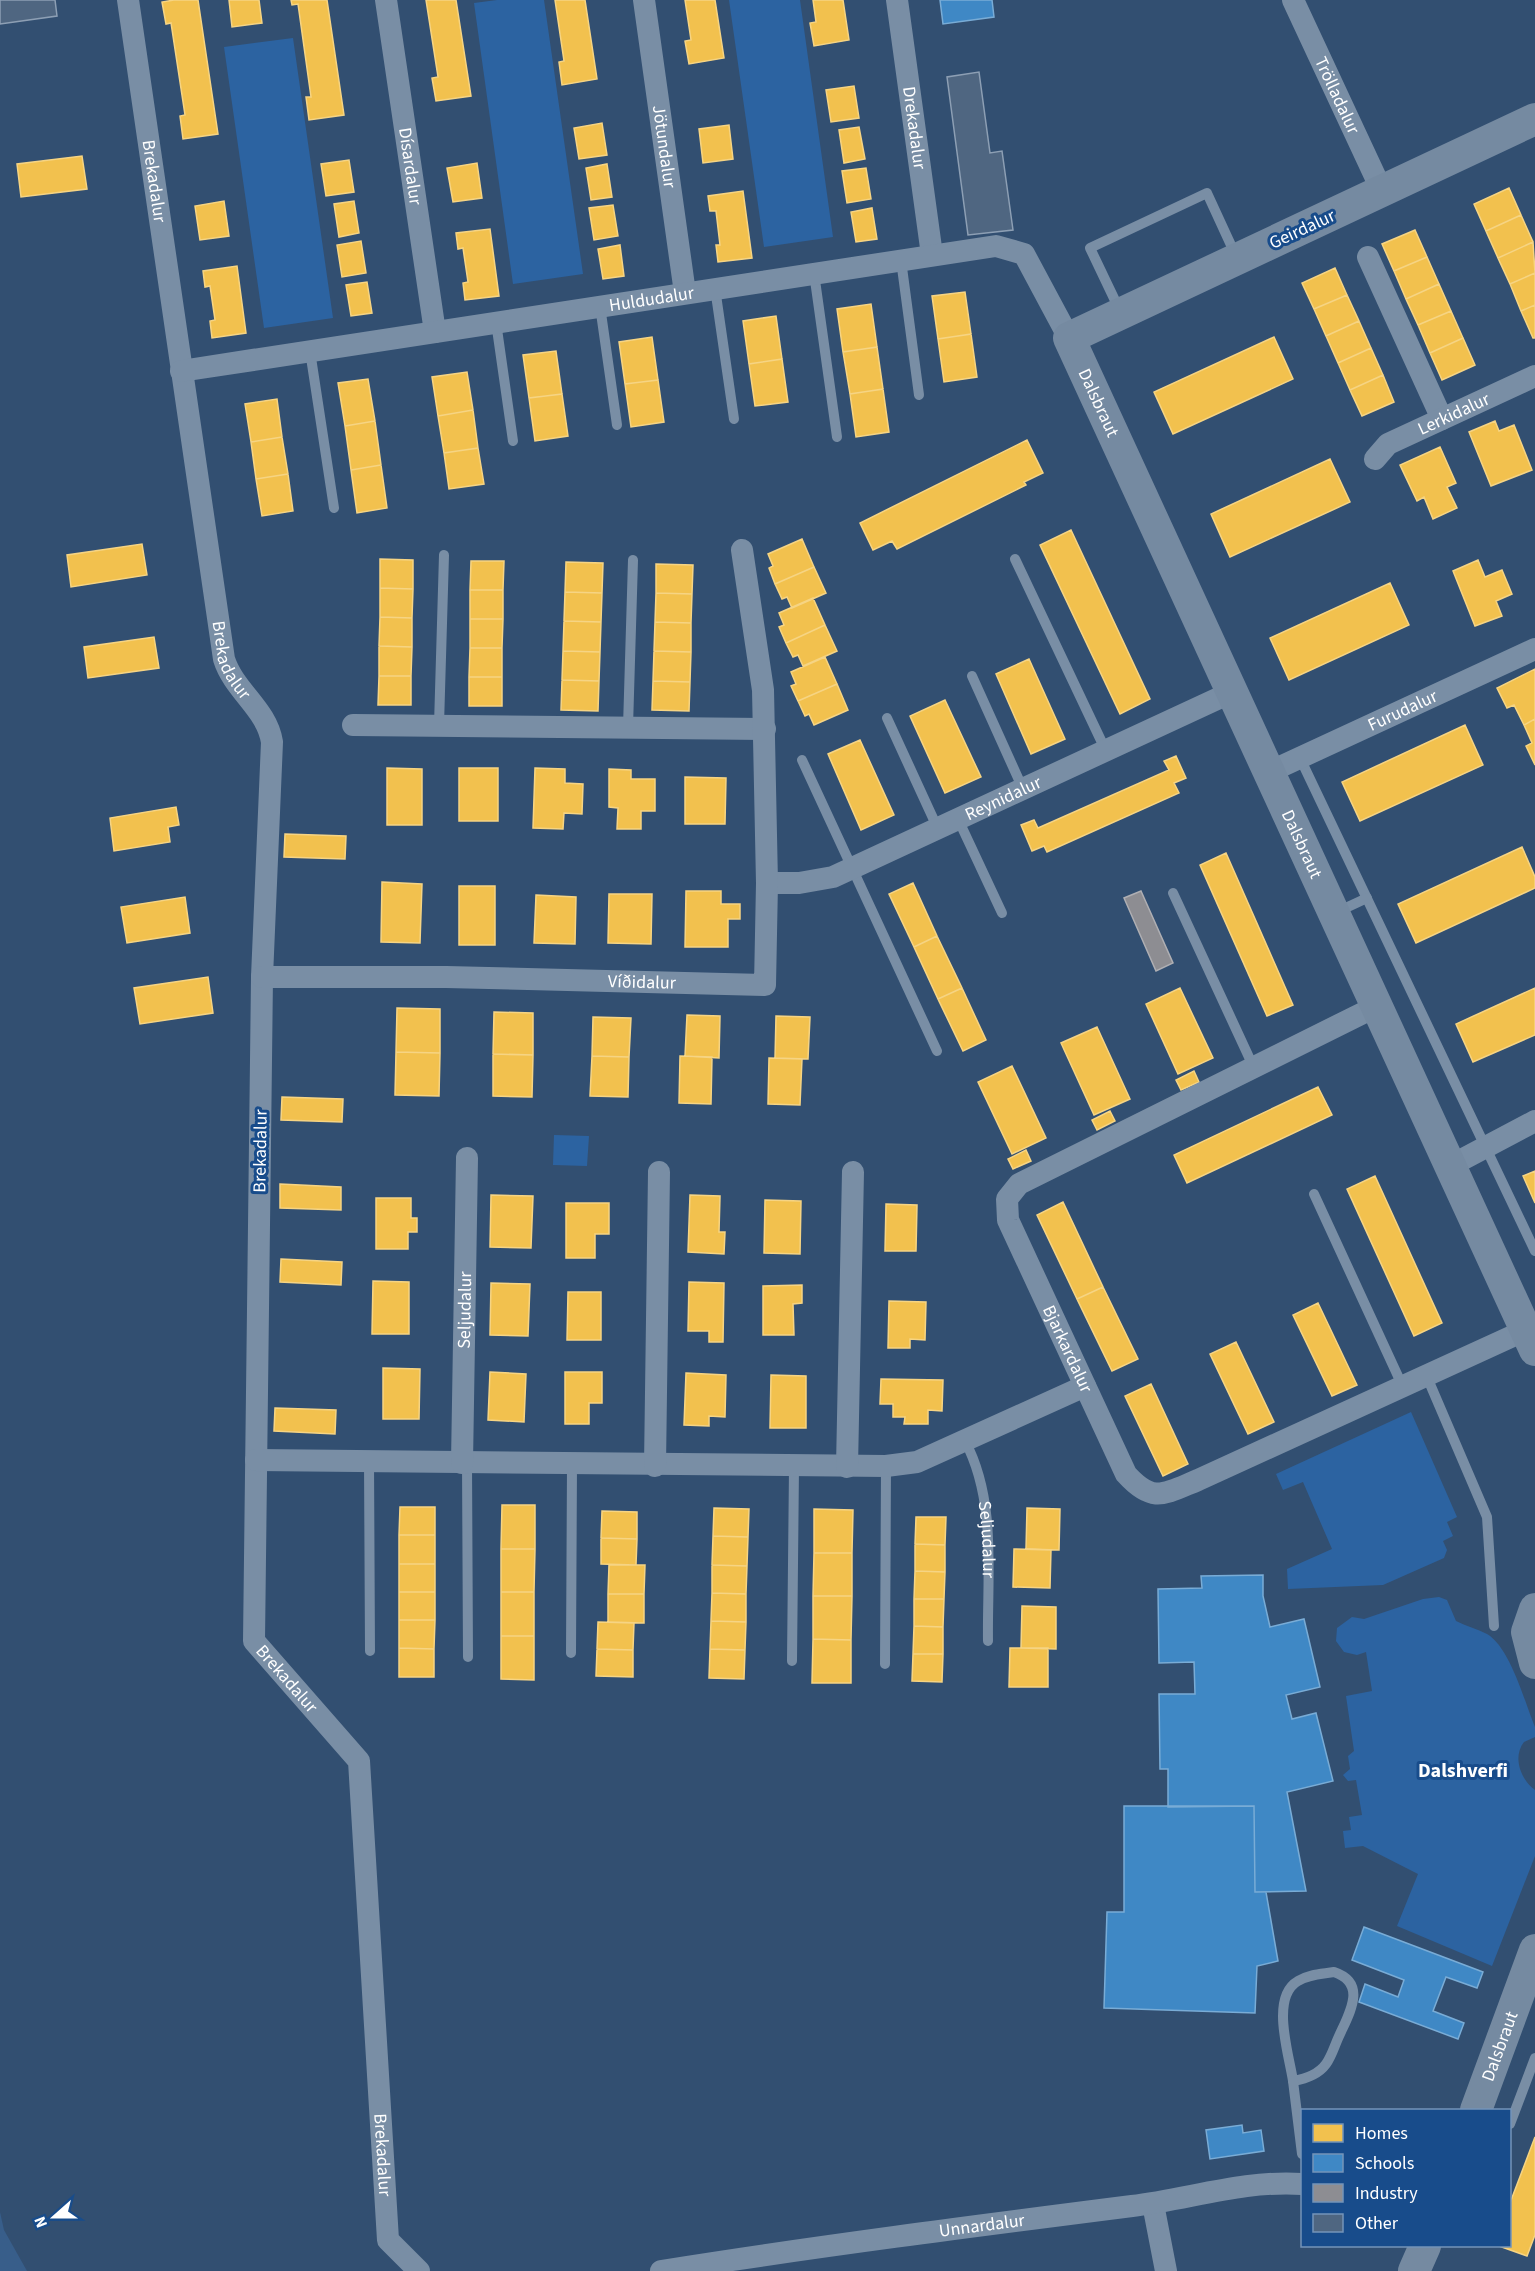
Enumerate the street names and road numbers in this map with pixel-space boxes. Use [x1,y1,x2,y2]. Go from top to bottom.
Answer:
street label: Trölladalur [1308,53,1366,139]
street label: Drekadalur [896,85,932,172]
street label: Jötundalur [646,104,682,190]
street label: Dísardalur [392,126,428,207]
street label: Brekadalur [136,138,172,225]
street label: Geirdalur [1265,203,1340,256]
street label: Huldudalur [607,280,697,318]
street label: Dalsbraut [1072,364,1125,441]
street label: Lerkidalur [1414,386,1494,442]
street label: Brekadalur [206,619,257,706]
street label: Furudalur [1364,684,1442,738]
street label: Reynidalur [961,770,1046,827]
street label: Dalsbraut [1275,806,1328,883]
street label: Víðidalur [608,969,677,996]
street label: Brekadalur [247,1109,274,1193]
street label: Seljudalur [452,1270,478,1349]
street label: Bjarkardalur [1036,1301,1099,1398]
street label: Seljudalur [972,1499,1001,1579]
street label: Brekadalur [250,1639,324,1719]
street label: Dalsbraut [1476,2008,1524,2085]
street label: Brekadalur [367,2113,397,2198]
street label: Unnardalur [937,2208,1027,2244]

